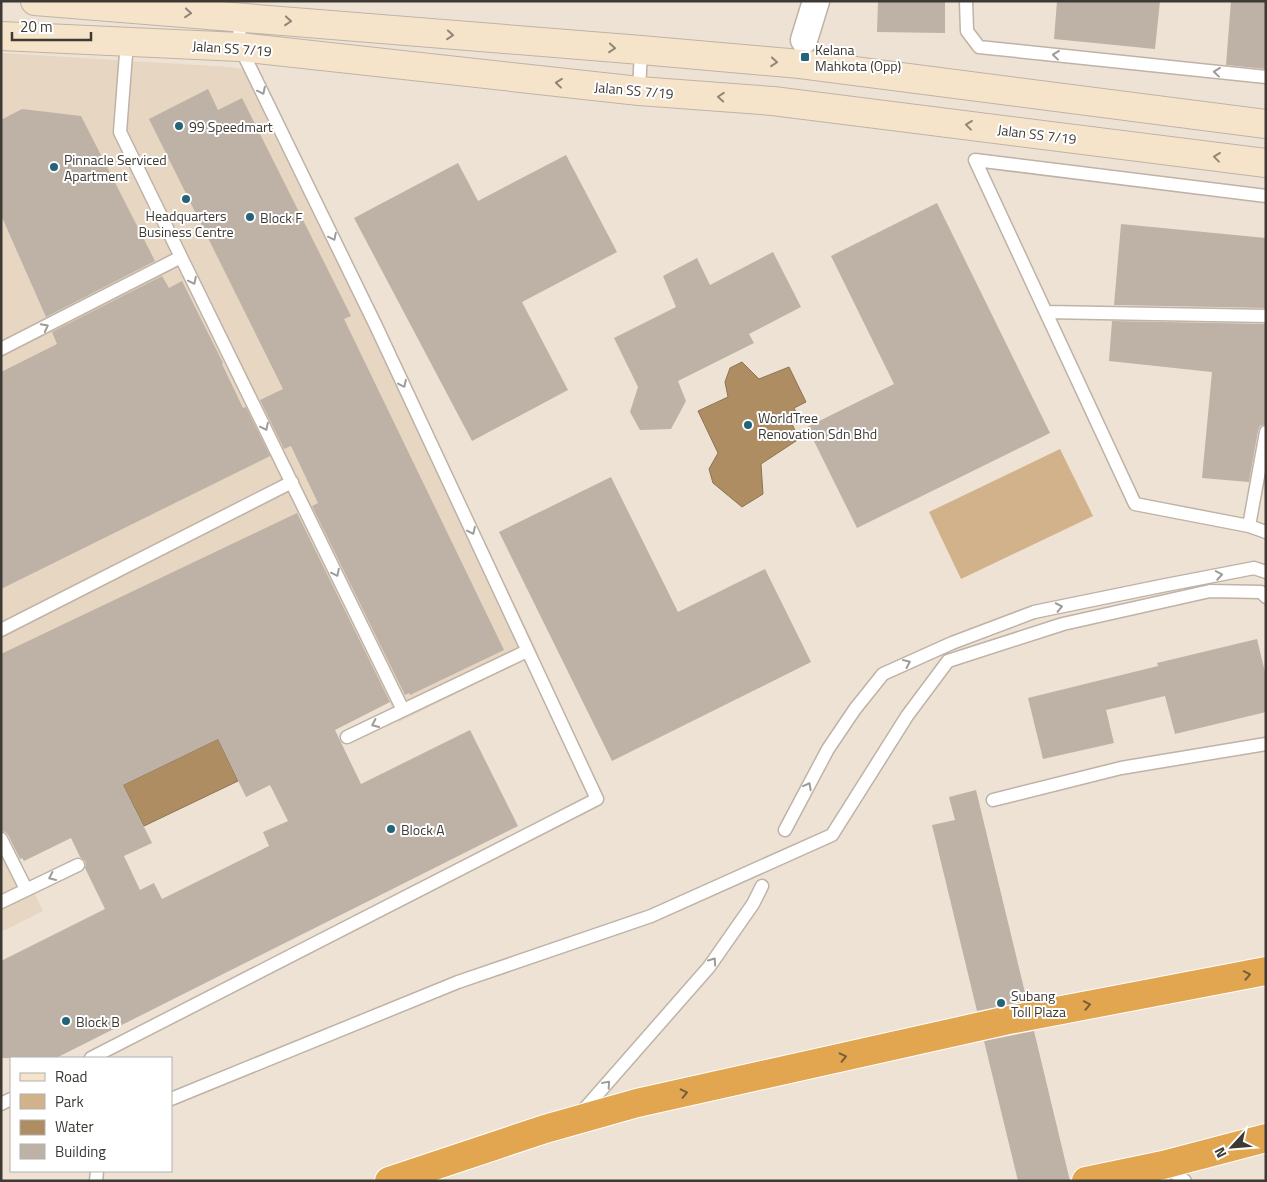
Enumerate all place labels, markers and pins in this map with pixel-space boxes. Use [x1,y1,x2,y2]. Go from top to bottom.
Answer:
place label: Kelana Mahkota (Opp) [815,39,901,76]
marker: Kelana Mahkota (Opp) [799,51,811,63]
place label: 99 Speedmart [189,116,273,137]
marker: 99 Speedmart [173,120,185,132]
place label: Pinnacle Serviced Apartment [64,149,167,186]
marker: Pinnacle Serviced Apartment [48,161,60,173]
marker: Headquarters Business Centre [180,193,192,205]
place label: Headquarters Business Centre [138,205,234,242]
place label: Block F [260,207,303,228]
marker: Block F [244,211,256,223]
place label: WorldTree Renovation Sdn Bhd [758,407,877,444]
marker: WorldTree Renovation Sdn Bhd [742,419,754,431]
place label: Block A [401,819,445,840]
marker: Block A [385,823,397,835]
place label: Subang Toll Plaza [1011,985,1066,1022]
marker: Subang Toll Plaza [995,997,1007,1009]
place label: Block B [76,1011,120,1032]
marker: Block B [60,1015,72,1027]

